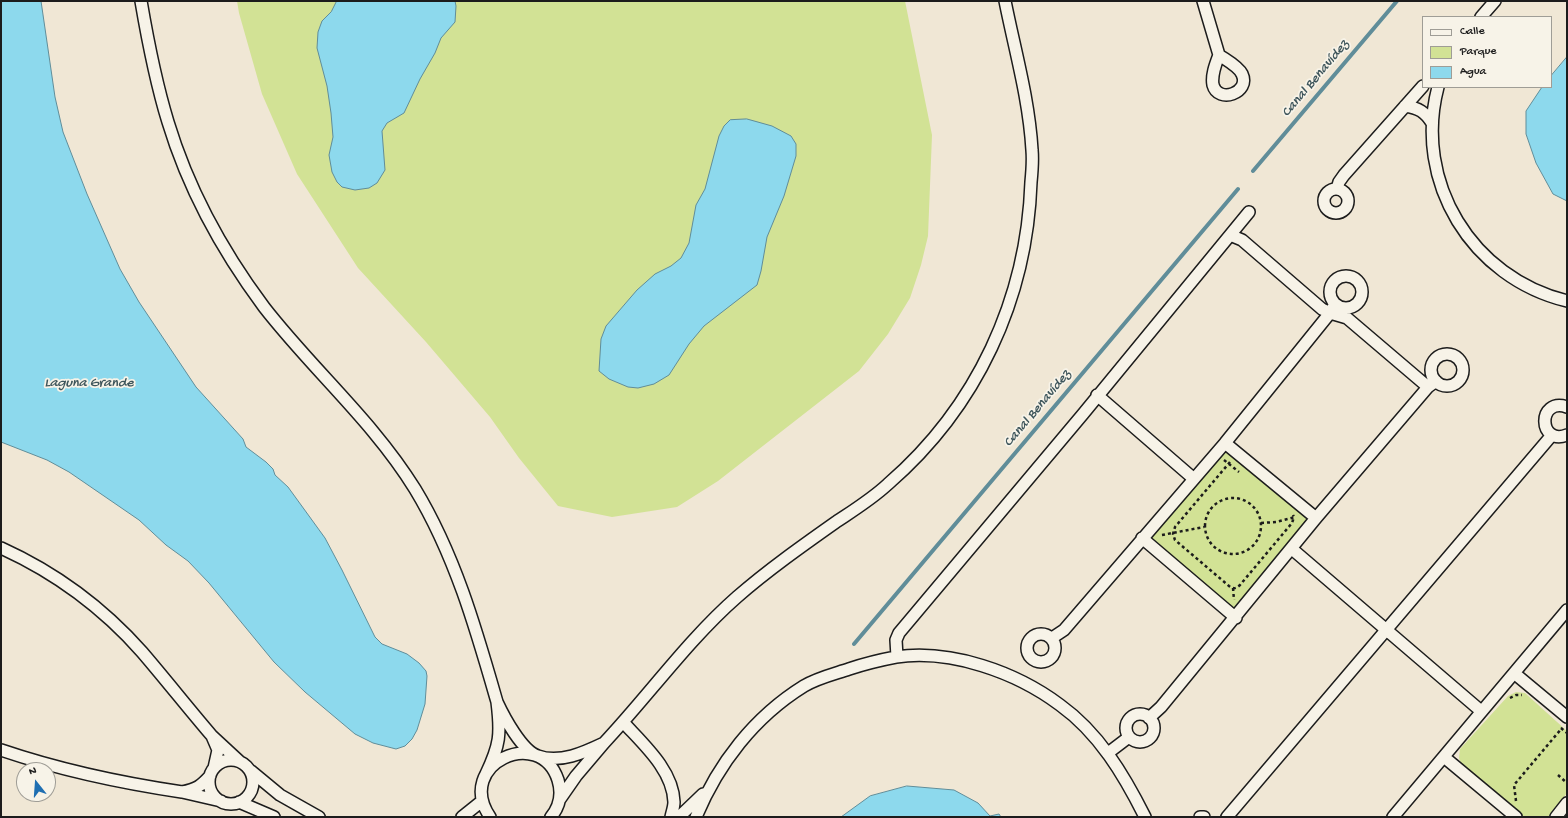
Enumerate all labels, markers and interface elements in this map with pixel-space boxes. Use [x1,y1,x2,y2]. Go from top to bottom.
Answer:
legend [1422,16,1552,88]
text: Calle [1460,25,1485,39]
water label: Canal Benavídez [1279,37,1353,121]
text: Parque [1460,45,1497,59]
text: Agua [1460,65,1486,79]
water label: Canal Benavídez [1001,367,1075,451]
water label: Laguna Grande [45,376,133,392]
north arrow [16,762,56,802]
text: N [28,765,38,778]

